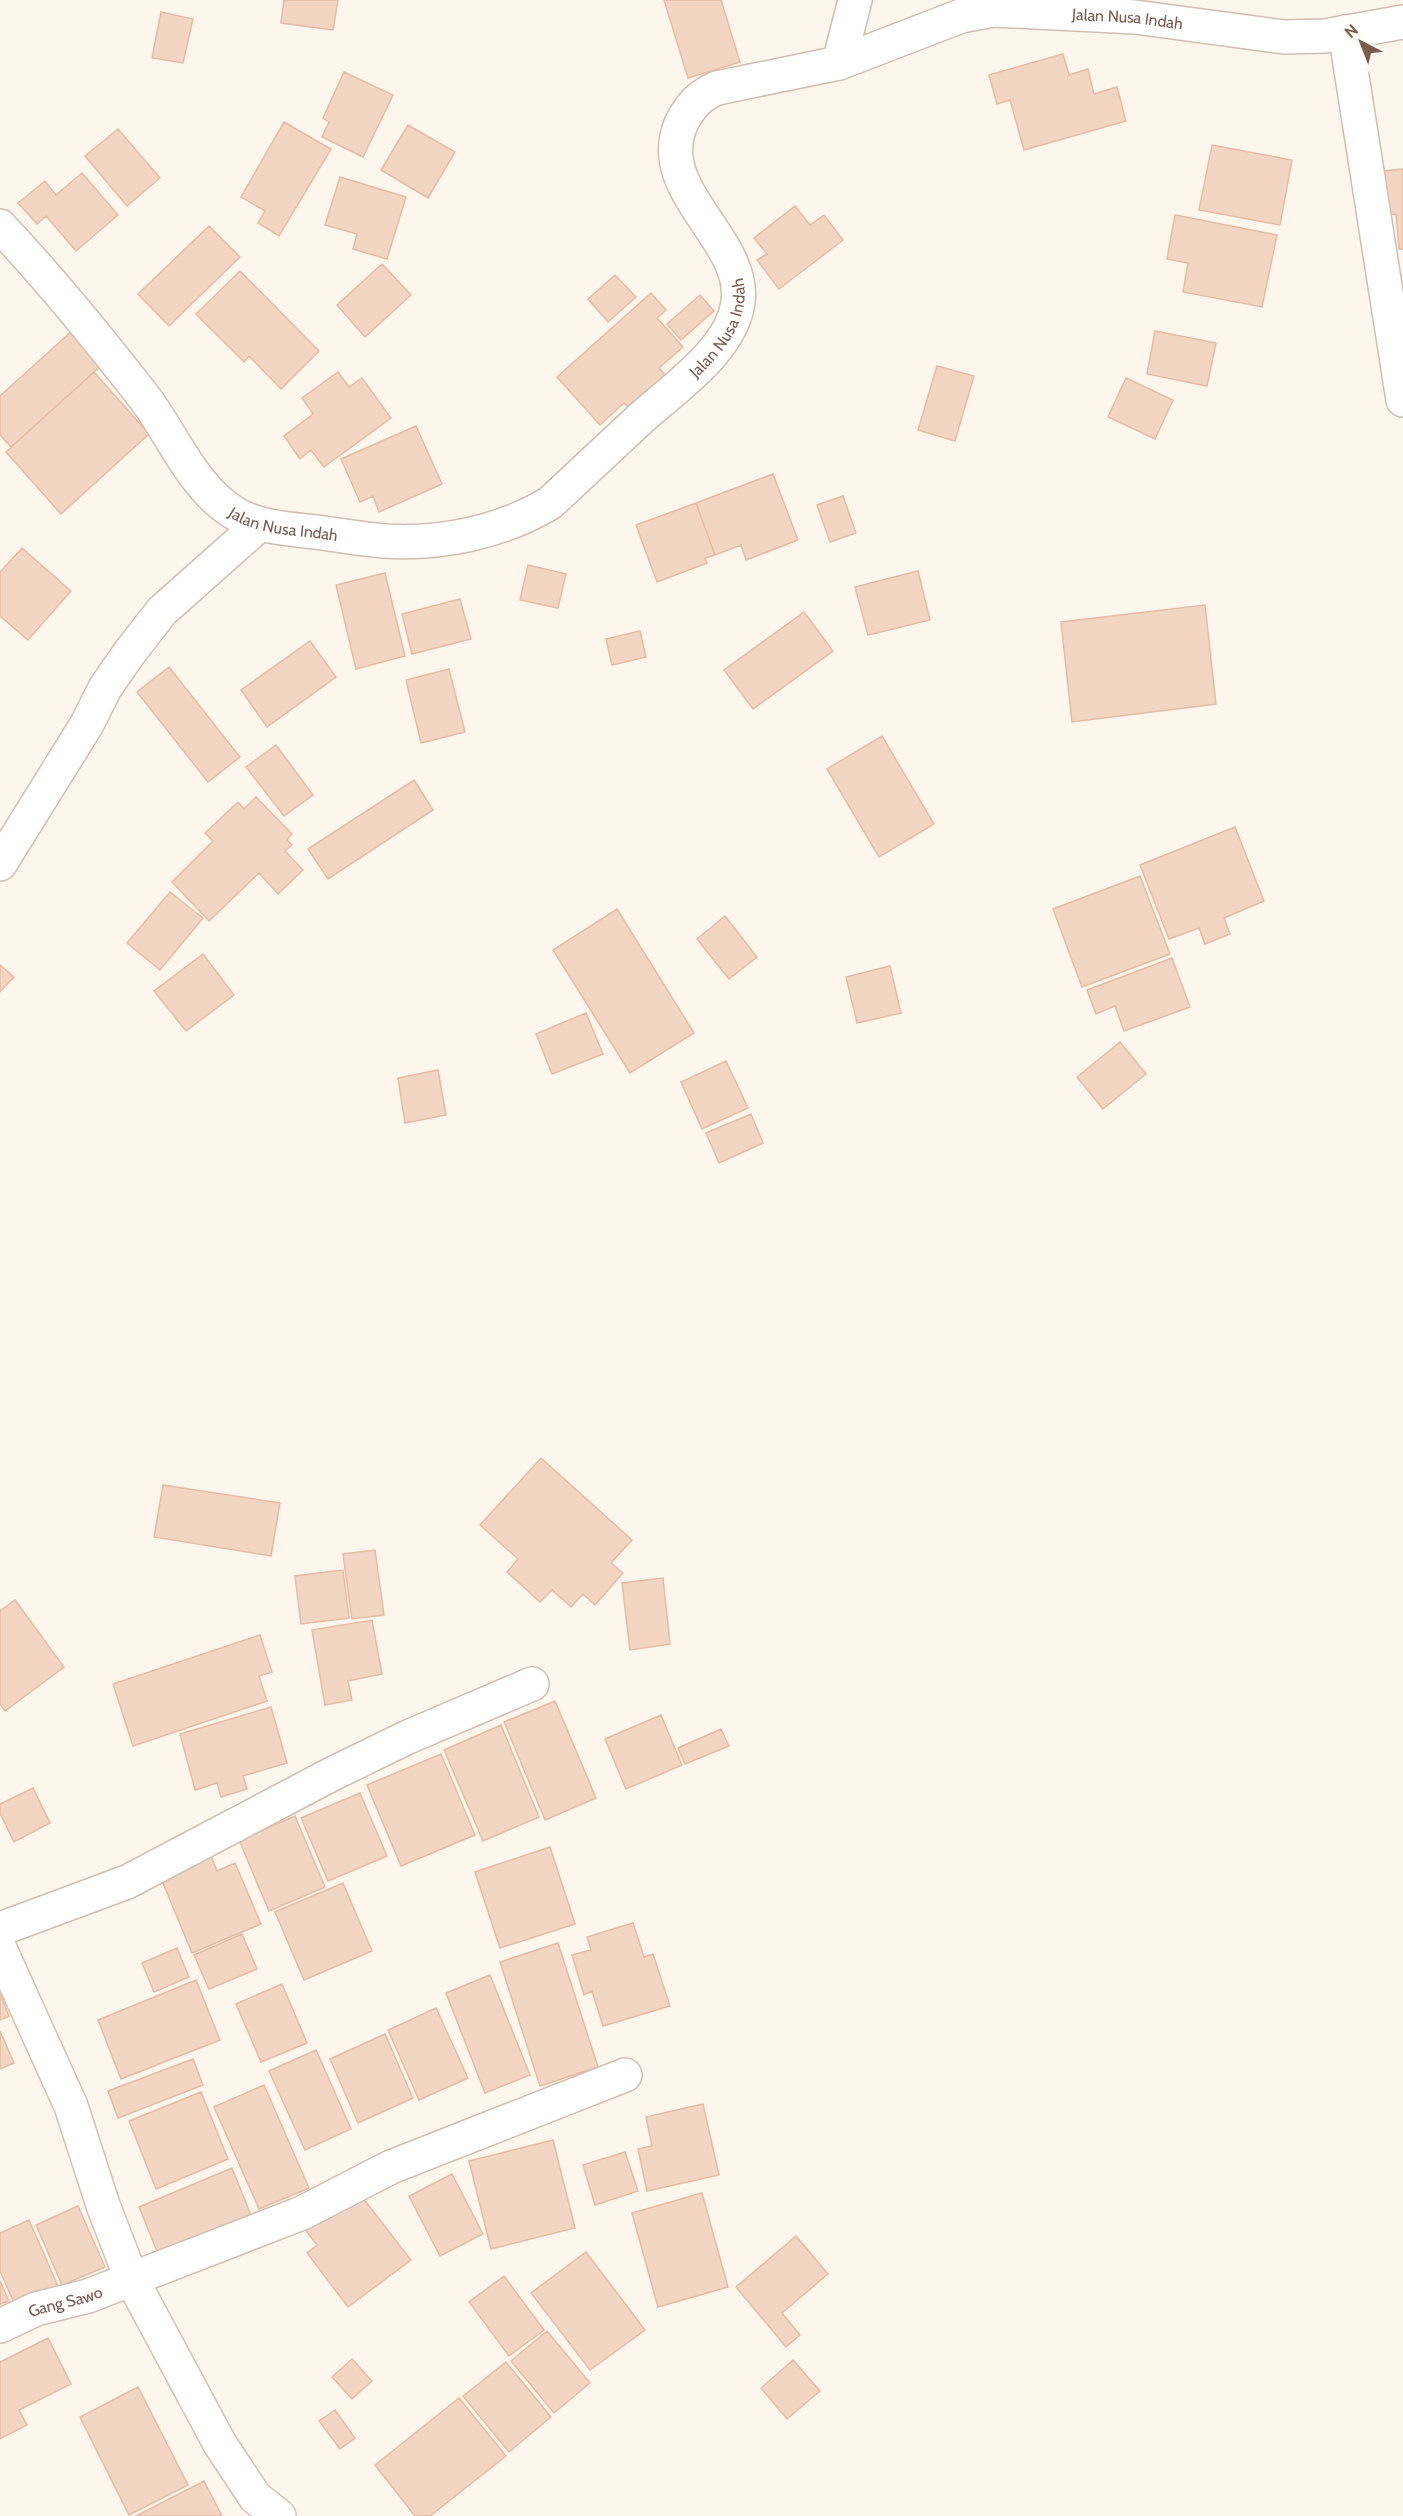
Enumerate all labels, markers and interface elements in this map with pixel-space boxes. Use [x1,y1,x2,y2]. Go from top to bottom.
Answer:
street label: Jalan Nusa Indah [1071,4,1184,33]
north arrow [1331,12,1391,72]
text: N [1341,20,1362,42]
street label: Jalan Nusa Indah [685,277,748,382]
street label: Jalan Nusa Indah [225,502,339,545]
street label: Gang Sawo [25,2282,105,2321]

